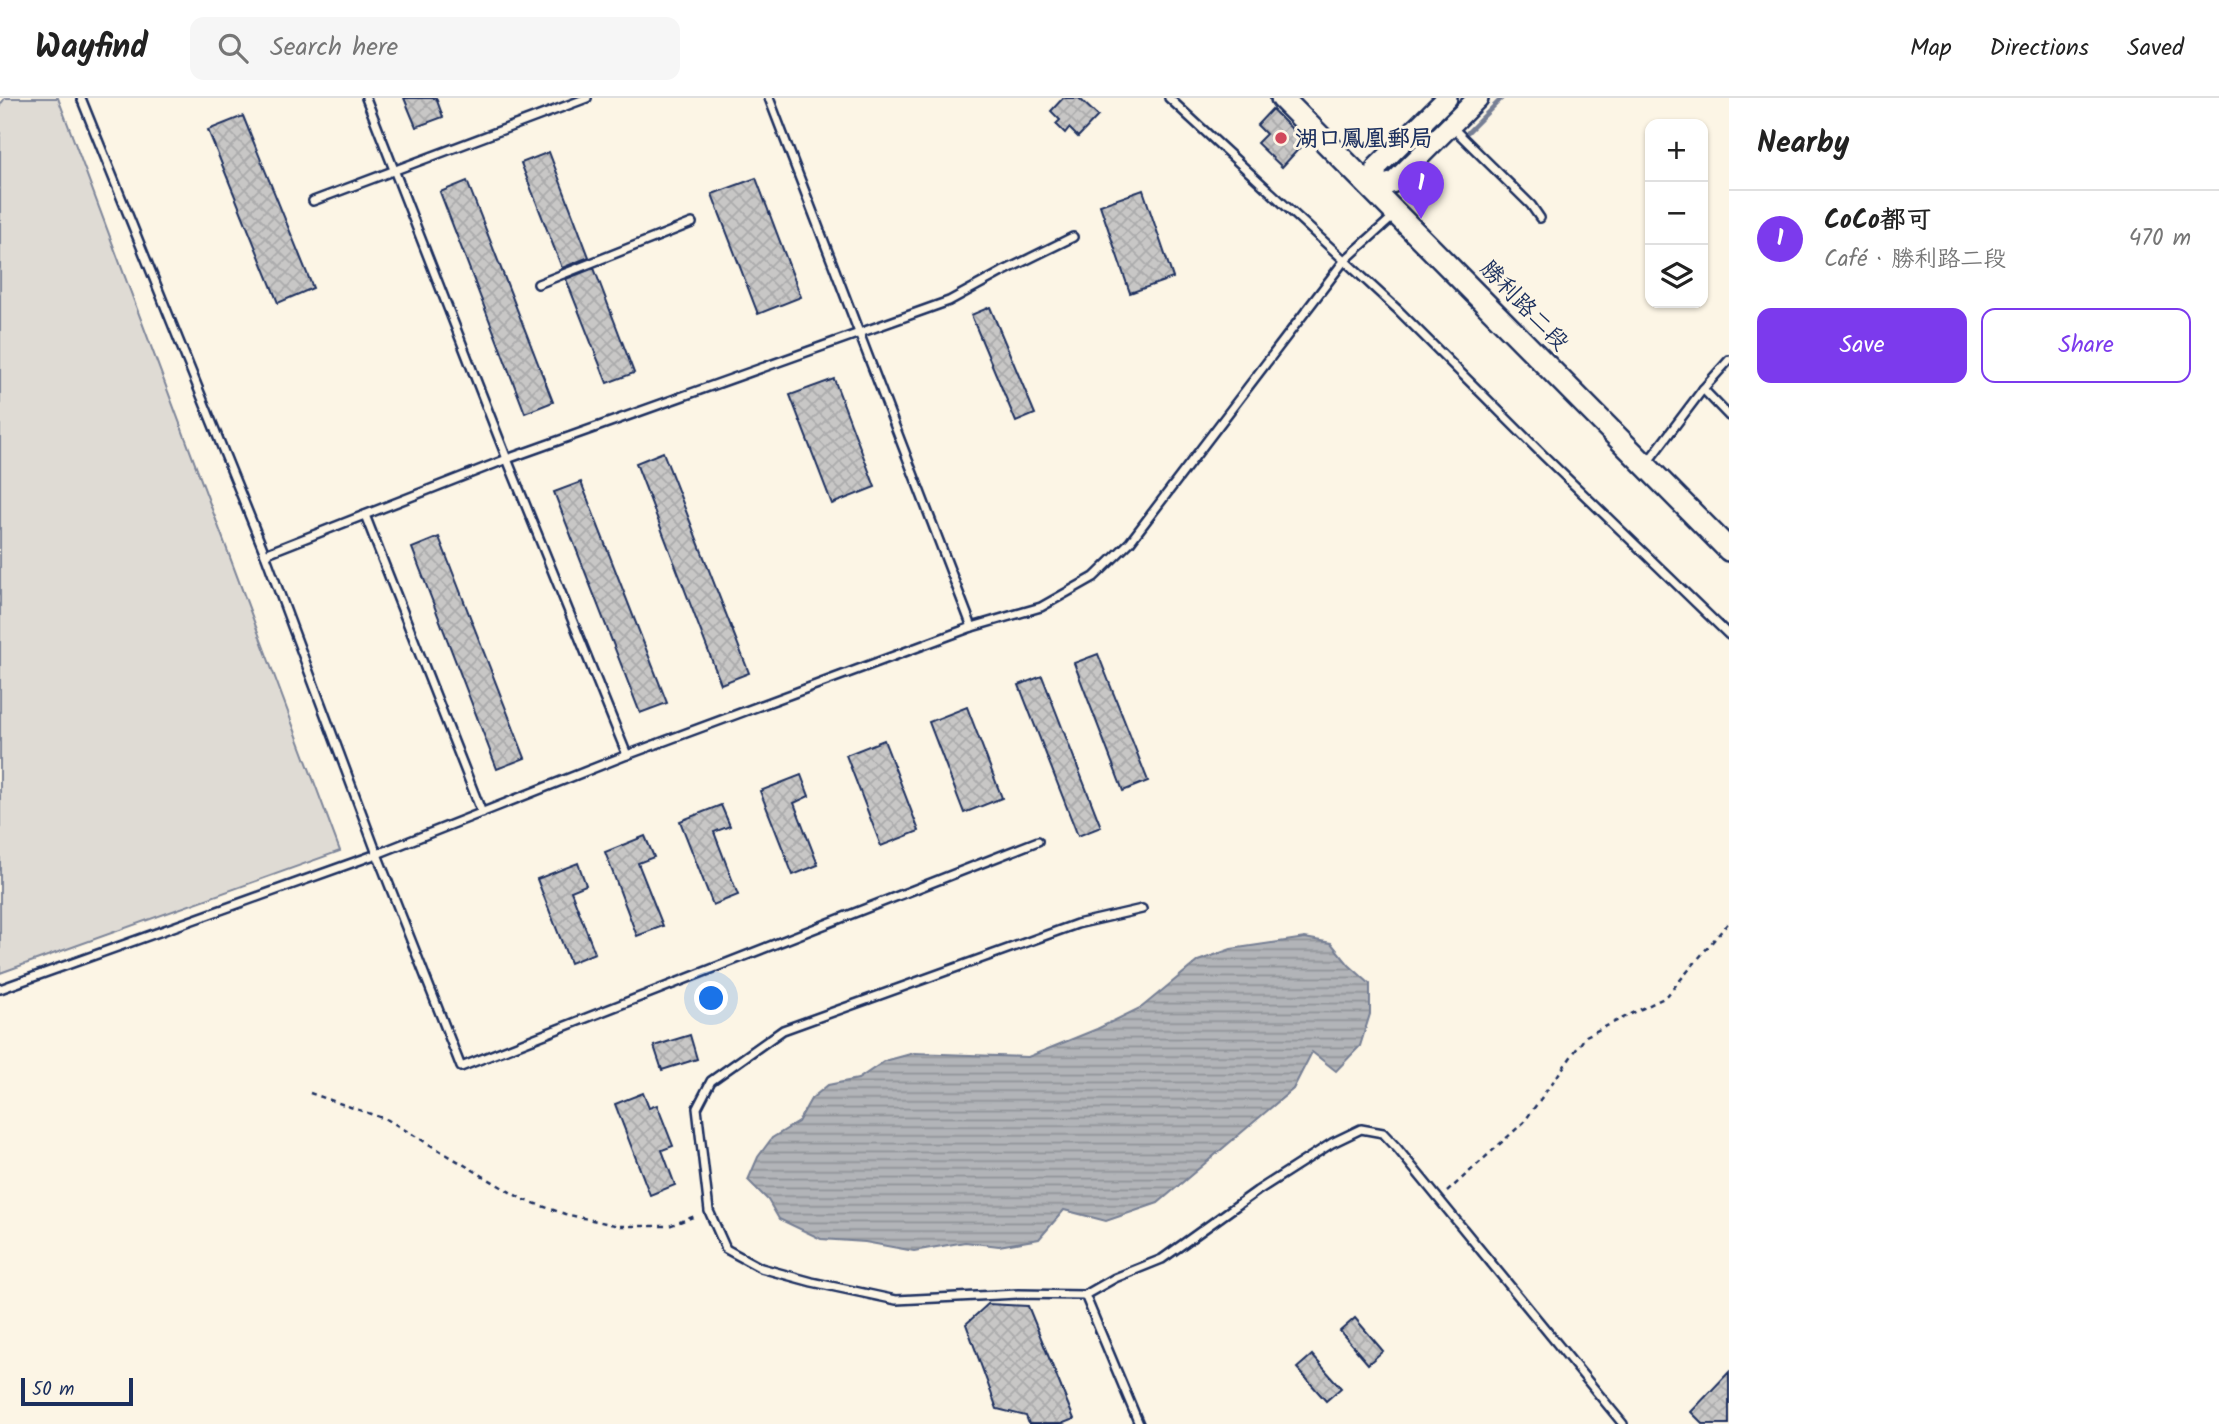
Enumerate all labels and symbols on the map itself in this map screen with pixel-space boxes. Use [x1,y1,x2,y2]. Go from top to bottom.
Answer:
place label: 湖口鳳凰郵局 [1295,122,1433,158]
marker: 湖口鳳凰郵局 [1273,130,1289,146]
pin: 1 [1398,161,1444,219]
street label: 勝利路二段 [1471,253,1576,360]
your location [694,981,728,1015]
scale bar [21,1375,133,1407]

